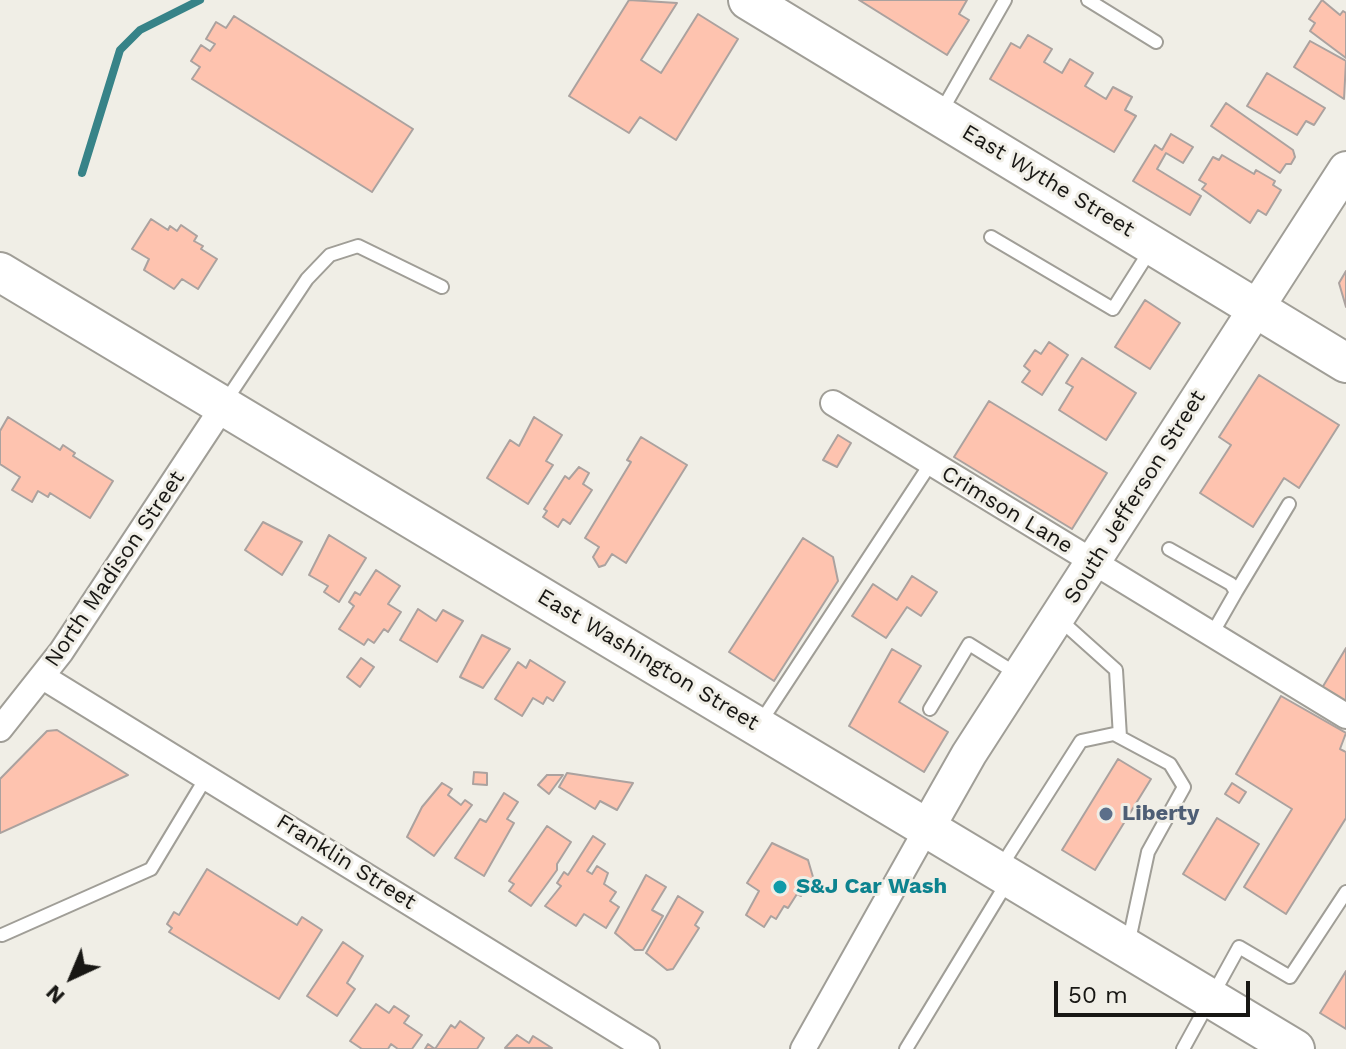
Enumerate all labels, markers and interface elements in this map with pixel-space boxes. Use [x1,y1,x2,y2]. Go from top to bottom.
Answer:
street label: East Wythe Street [957,119,1139,243]
street label: South Jefferson Street [1059,386,1211,608]
street label: Crimson Lane [936,460,1078,560]
street label: North Madison Street [40,466,190,672]
street label: East Washington Street [532,583,764,737]
place label: Liberty [1122,801,1199,827]
marker: Liberty [1097,805,1115,823]
street label: Franklin Street [271,809,421,915]
place label: S&J Car Wash [796,874,947,900]
marker: S&J Car Wash [771,878,789,896]
north arrow [32,937,112,1017]
scale bar [1058,965,1254,1015]
text: N [40,980,70,1009]
text: 50 m [1068,981,1128,1009]

